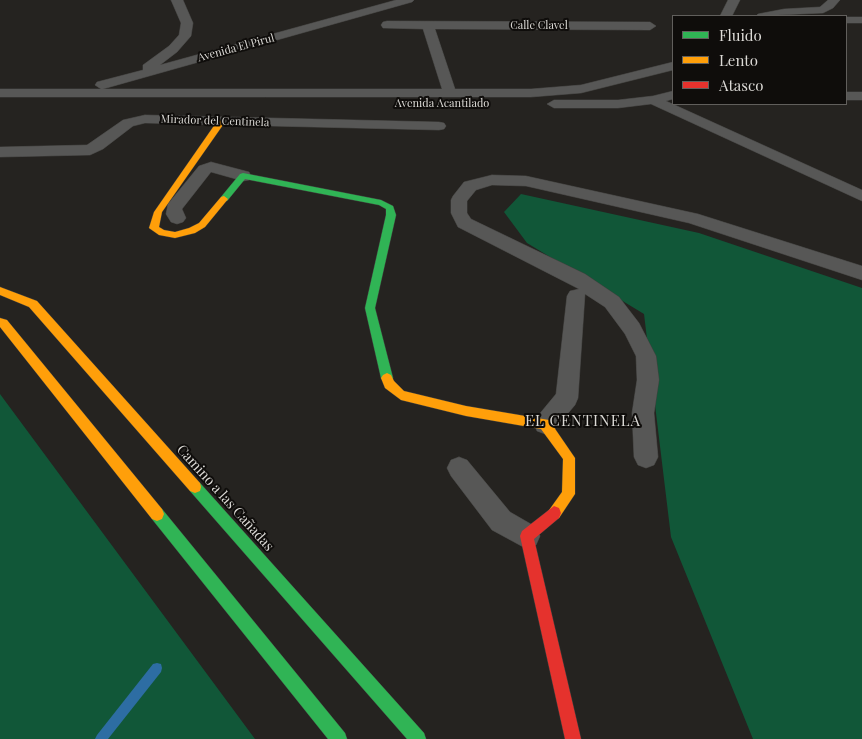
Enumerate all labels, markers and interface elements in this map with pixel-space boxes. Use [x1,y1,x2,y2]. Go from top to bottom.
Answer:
legend [672,15,847,105]
street label: Calle Clavel [510,19,568,33]
text: Fluido [719,25,762,45]
street label: Avenida El Pirul [196,31,276,65]
text: Lento [719,50,758,70]
text: Atasco [719,75,763,95]
street label: Avenida Acantilado [395,97,489,111]
street label: Mirador del Centinela [160,113,270,129]
district label: EL CENTINELA [523,412,643,430]
street label: Camino a las Cañadas [173,441,277,555]

